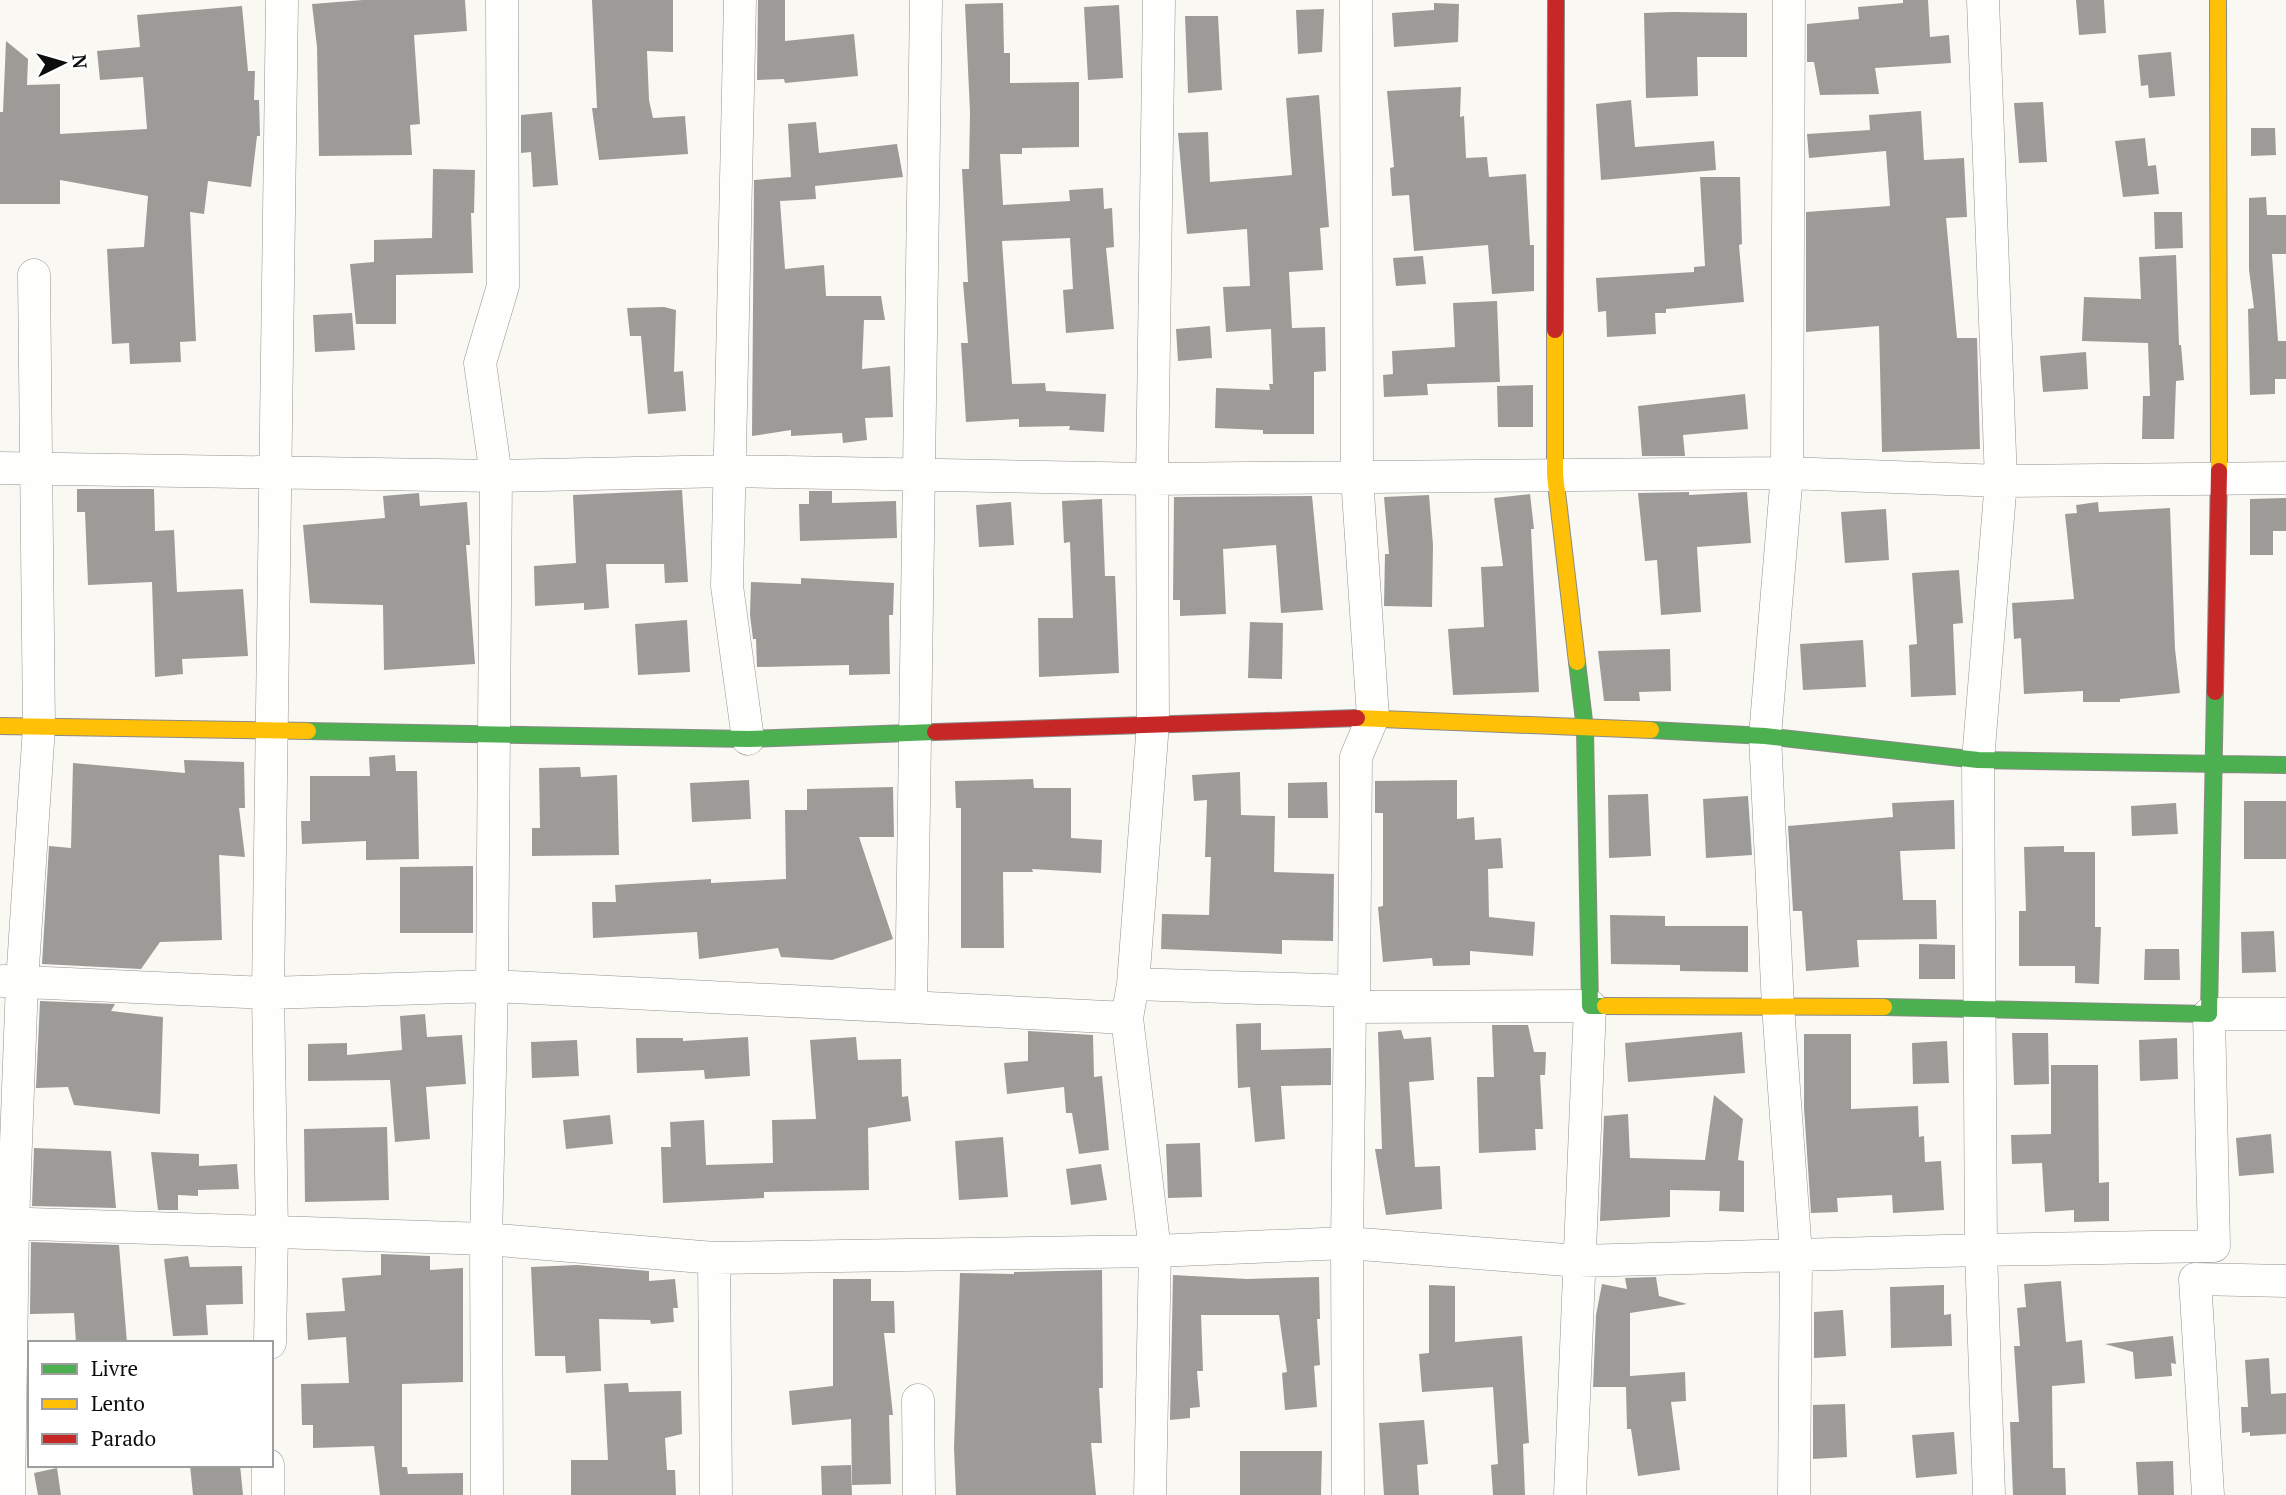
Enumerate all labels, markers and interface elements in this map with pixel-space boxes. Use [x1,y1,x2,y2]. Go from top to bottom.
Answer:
north arrow [28,28,98,98]
text: N [67,53,94,70]
legend [28,1341,273,1467]
text: Livre [91,1354,138,1382]
text: Lento [91,1389,145,1417]
text: Parado [91,1424,156,1452]

